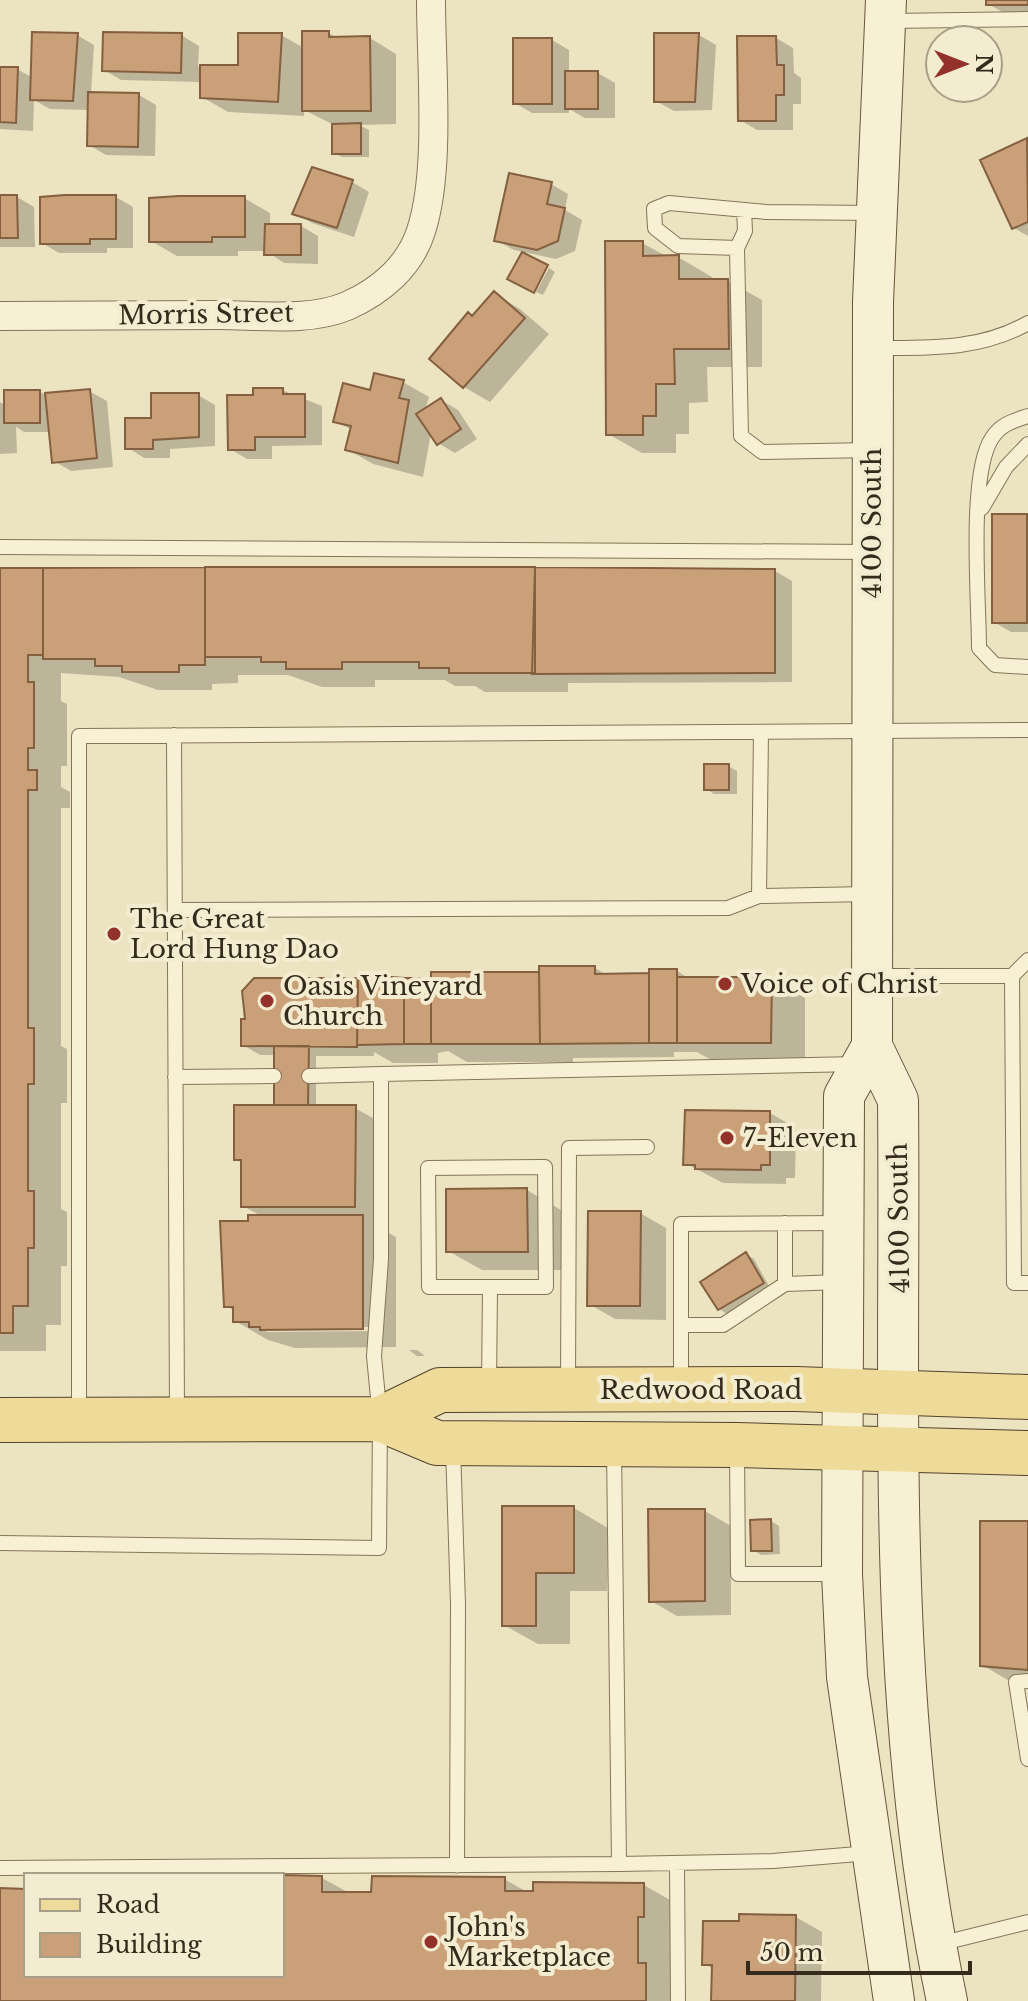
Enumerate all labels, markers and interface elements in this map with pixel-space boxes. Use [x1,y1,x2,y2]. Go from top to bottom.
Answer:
north arrow [924,24,1004,104]
text: N [970,54,997,75]
street label: Morris Street [118,296,294,332]
street label: 4100 South [856,448,888,598]
place label: The Great Lord Hung Dao [130,903,339,965]
marker: The Great Lord Hung Dao [105,925,123,943]
place label: Voice of Christ [740,968,938,1000]
place label: Oasis Vineyard Church [283,970,483,1032]
marker: Voice of Christ [716,975,734,993]
marker: Oasis Vineyard Church [258,992,276,1010]
place label: 7-Eleven [743,1122,857,1154]
marker: 7-Eleven [718,1129,736,1147]
street label: 4100 South [882,1142,916,1293]
street label: Redwood Road [600,1374,802,1406]
legend [24,1873,284,1977]
text: Road [96,1890,160,1919]
place label: John's Marketplace [444,1911,611,1973]
scale bar [748,1925,970,1975]
text: Building [96,1930,202,1959]
marker: John's Marketplace [422,1933,440,1951]
text: 50 m [760,1938,824,1967]

